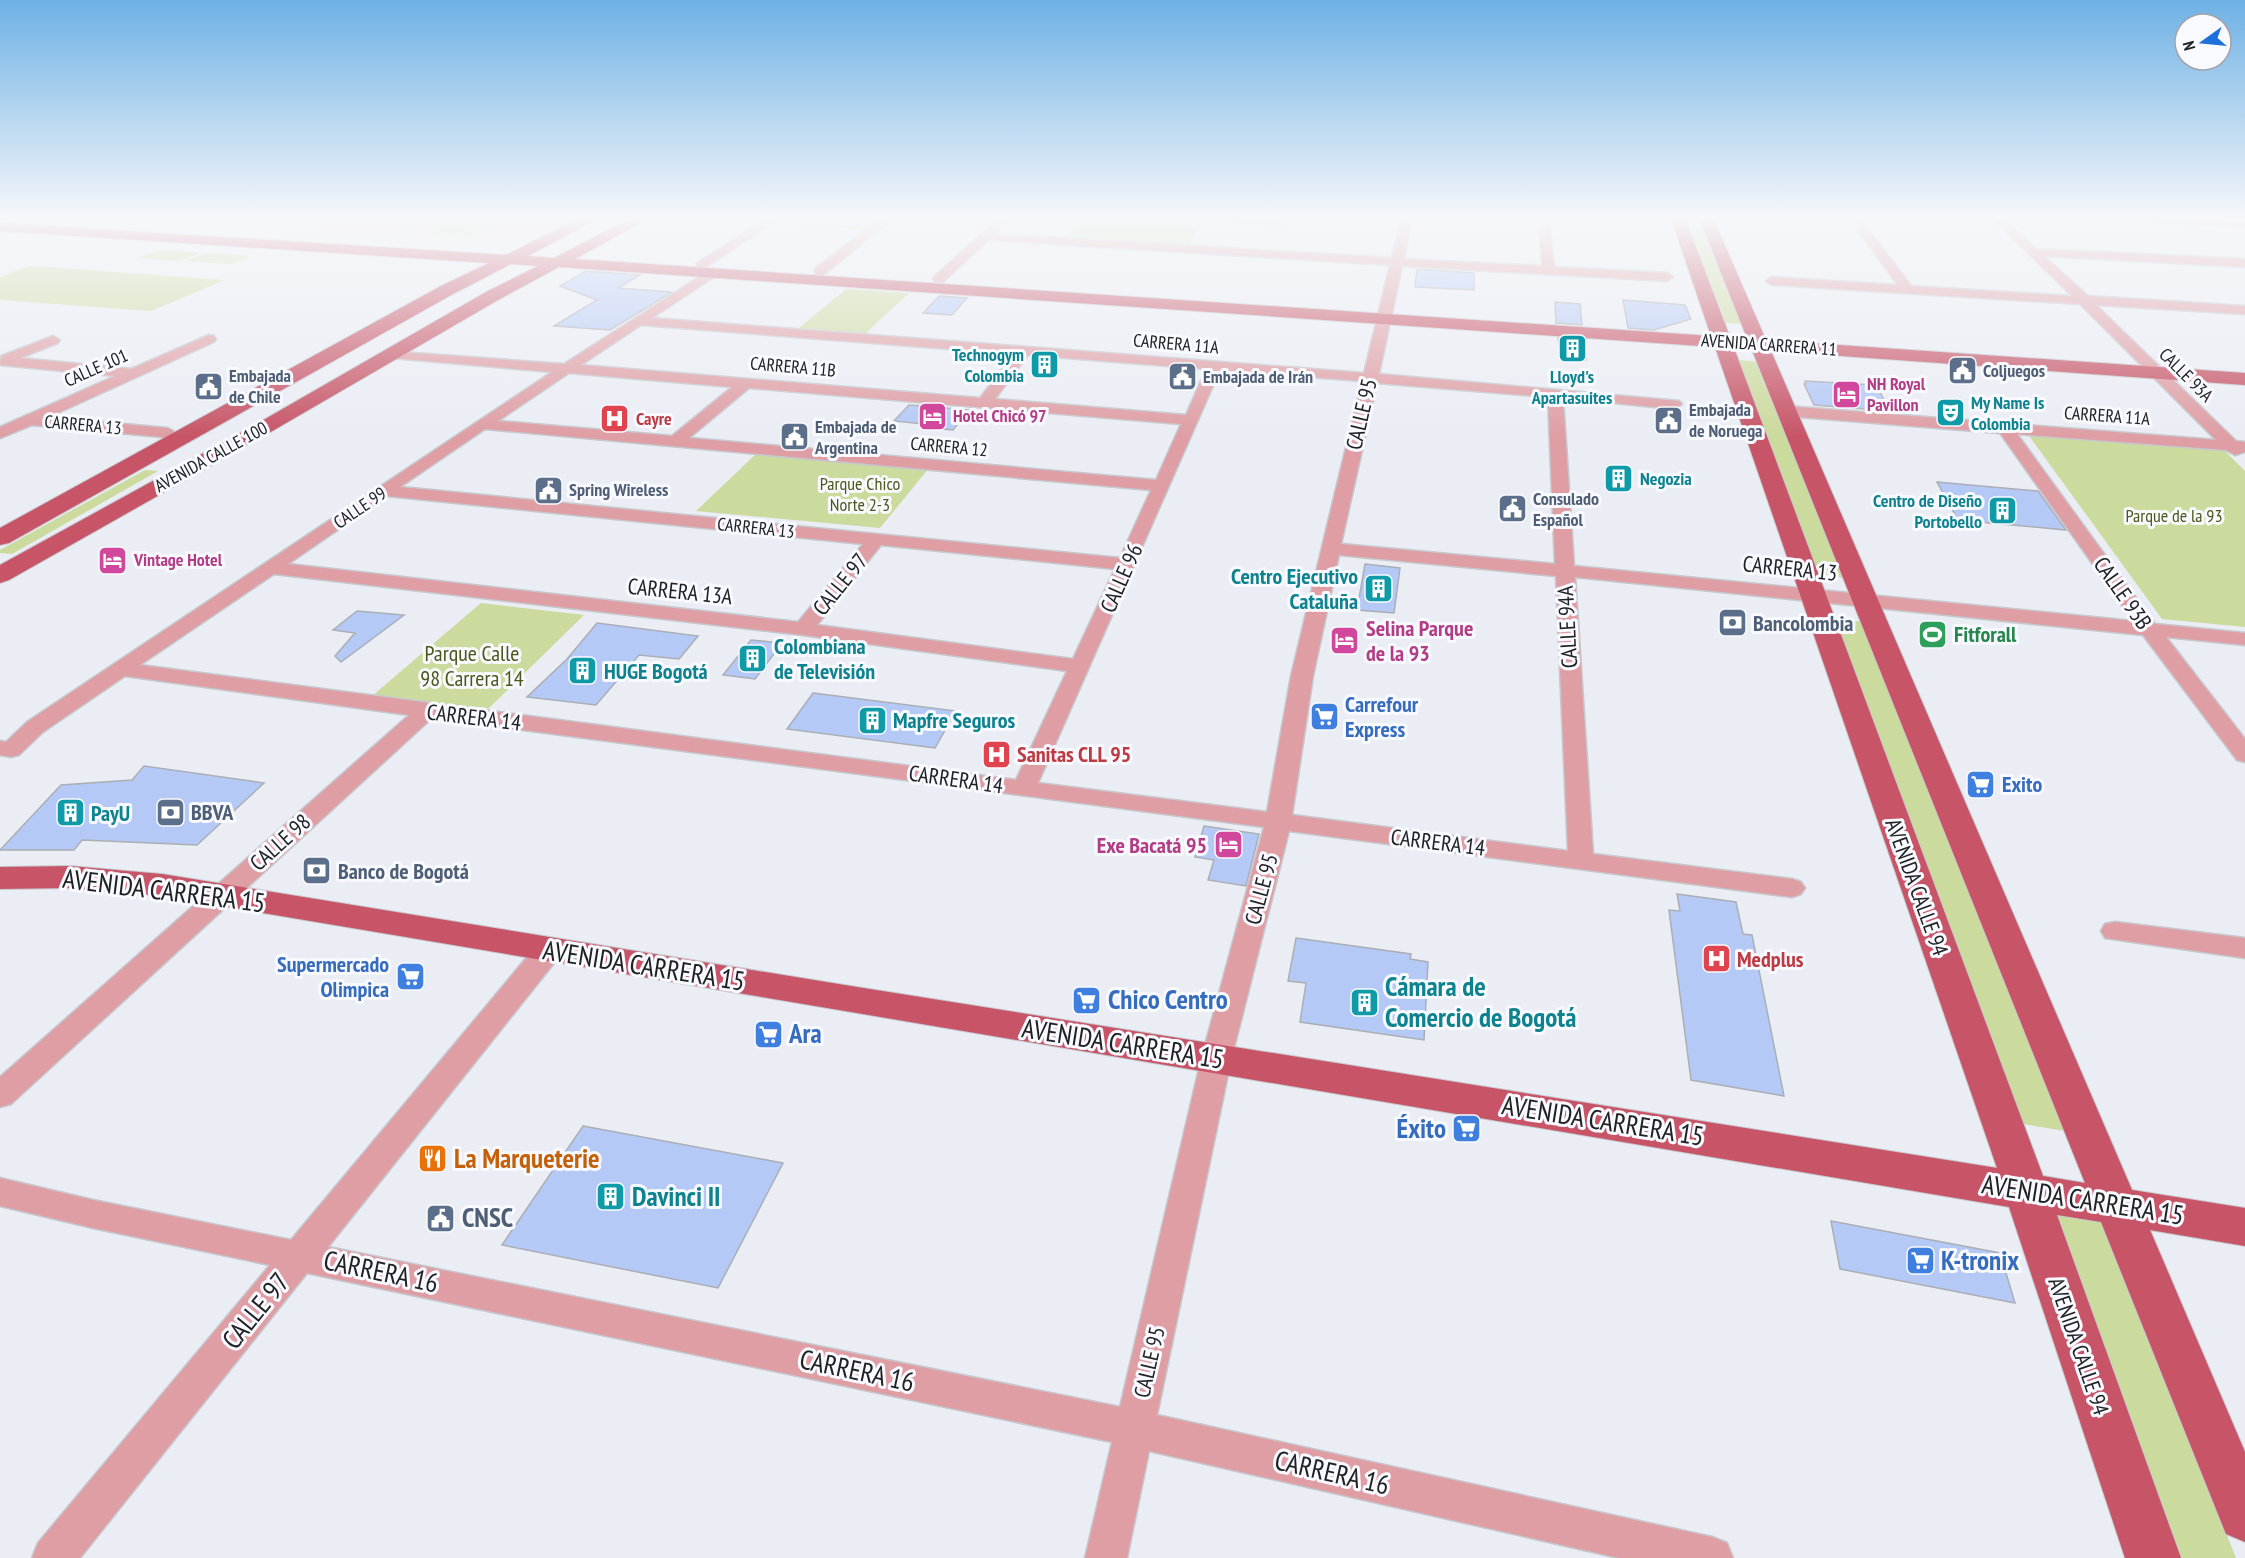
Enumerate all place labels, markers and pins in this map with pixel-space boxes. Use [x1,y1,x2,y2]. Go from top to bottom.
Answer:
building icon: Lloyd's Apartasuites [1556,332,1588,364]
place label: Technogym Colombia [952,343,1024,387]
building icon: Technogym Colombia [1029,349,1061,381]
public building icon: Coljuegos [1946,355,1978,387]
place label: Coljuegos [1983,359,2045,382]
public building icon: Embajada de Irán [1166,361,1198,393]
place label: Embajada de Chile [229,364,291,408]
place label: Embajada de Irán [1203,365,1313,388]
place label: Lloyd's Apartasuites [1531,365,1612,409]
public building icon: Embajada de Chile [192,370,224,402]
place label: NH Royal Pavillon [1867,372,1926,416]
hotel icon: NH Royal Pavillon [1830,378,1862,410]
place label: My Name Is Colombia [1971,391,2044,435]
theatre icon: My Name Is Colombia [1934,397,1966,429]
place label: Embajada de Noruega [1689,398,1763,442]
hotel icon: Hotel Chicó 97 [916,400,948,432]
hospital icon: Cayre [599,403,631,435]
place label: Hotel Chicó 97 [953,404,1047,427]
public building icon: Embajada de Noruega [1652,404,1684,436]
place label: Cayre [636,407,672,430]
place label: Embajada de Argentina [814,415,897,459]
public building icon: Embajada de Argentina [778,421,810,453]
building icon: Negozia [1603,463,1635,495]
place label: Negozia [1640,467,1692,490]
public building icon: Spring Wireless [532,474,564,506]
place label: Spring Wireless [569,478,668,501]
place label: Consulado Español [1533,487,1599,531]
place label: Centro de Diseño Portobello [1873,489,1982,533]
public building icon: Consulado Español [1496,493,1528,525]
building icon: Centro de Diseño Portobello [1987,495,2019,527]
hotel icon: Vintage Hotel [97,544,129,576]
place label: Vintage Hotel [133,548,223,571]
place label: Centro Ejecutivo Cataluña [1231,562,1358,615]
building icon: Centro Ejecutivo Cataluña [1363,573,1395,605]
bank icon: Bancolombia [1716,607,1748,639]
place label: Bancolombia [1753,609,1853,637]
place label: Selina Parque de la 93 [1366,614,1473,667]
sports icon: Fitforall [1917,618,1949,650]
place label: Fitforall [1954,620,2017,648]
hotel icon: Selina Parque de la 93 [1329,625,1361,657]
place label: Colombiana de Televisión [774,632,875,685]
building icon: Colombiana de Televisión [737,643,769,675]
building icon: HUGE Bogotá [567,655,599,687]
place label: HUGE Bogotá [604,657,708,685]
place label: Carrefour Express [1345,690,1419,743]
supermarket icon: Carrefour Express [1308,701,1340,733]
building icon: Mapfre Seguros [856,704,888,736]
place label: Mapfre Seguros [893,706,1015,734]
hospital icon: Sanitas CLL 95 [980,738,1012,770]
place label: Sanitas CLL 95 [1017,740,1131,768]
supermarket icon: Exito [1965,768,1997,800]
place label: Exito [2002,770,2042,798]
bank icon: BBVA [154,796,186,828]
building icon: PayU [54,797,86,829]
place label: BBVA [191,798,234,826]
place label: PayU [91,799,130,827]
hotel icon: Exe Bacatá 95 [1212,829,1244,861]
place label: Exe Bacatá 95 [1097,831,1207,859]
bank icon: Banco de Bogotá [301,855,333,887]
place label: Banco de Bogotá [338,857,469,885]
hospital icon: Medplus [1700,943,1732,975]
place label: Medplus [1737,945,1804,973]
place label: Supermercado Olimpica [277,950,389,1003]
supermarket icon: Supermercado Olimpica [394,961,426,993]
place label: Cámara de Comercio de Bogotá [1385,969,1576,1034]
place label: Chico Centro [1108,982,1228,1016]
supermarket icon: Chico Centro [1071,984,1103,1016]
building icon: Cámara de Comercio de Bogotá [1348,987,1380,1019]
place label: Ara [788,1016,822,1050]
supermarket icon: Ara [752,1018,784,1050]
place label: Éxito [1397,1111,1446,1145]
supermarket icon: Éxito [1451,1113,1483,1145]
place label: La Marqueterie [454,1141,600,1175]
restaurant icon: La Marqueterie [417,1143,449,1175]
place label: Davinci II [632,1179,720,1213]
building icon: Davinci II [595,1181,627,1213]
place label: CNSC [462,1200,513,1234]
public building icon: CNSC [425,1202,457,1234]
place label: K-tronix [1941,1243,2019,1277]
supermarket icon: K-tronix [1904,1245,1936,1277]

